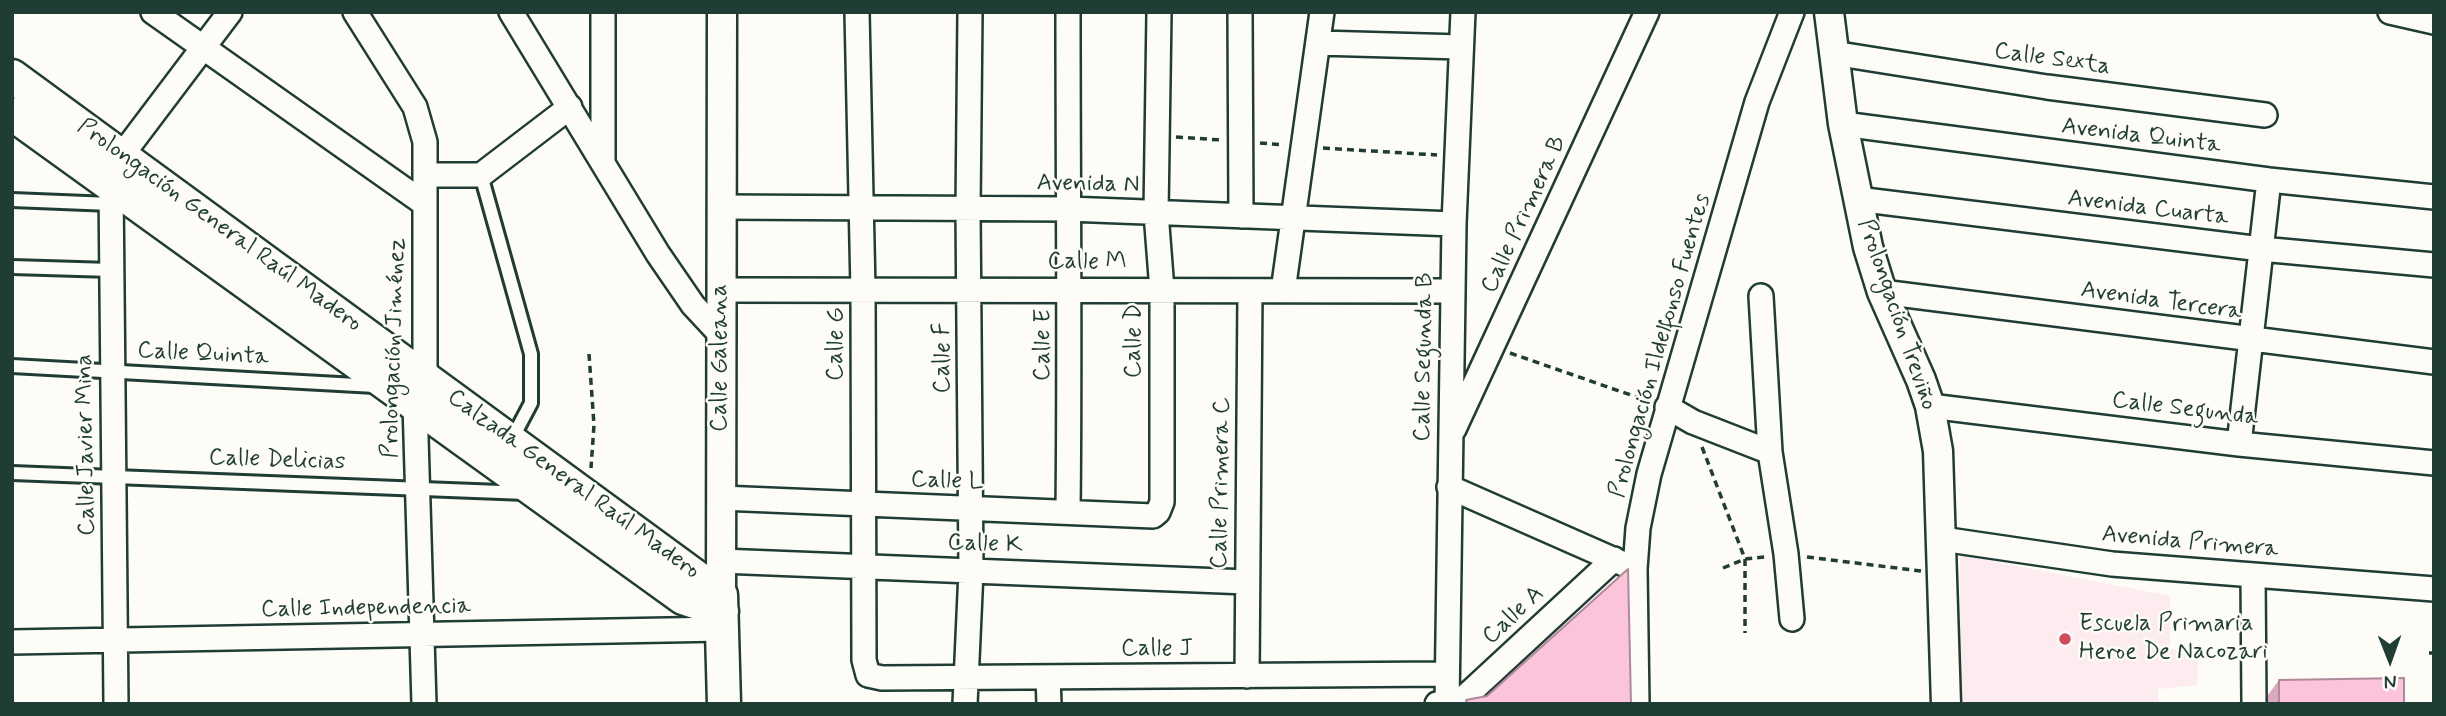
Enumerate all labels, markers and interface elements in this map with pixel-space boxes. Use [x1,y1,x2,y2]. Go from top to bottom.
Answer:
street label: Calle Sexta [1992,38,2112,82]
street label: Prolongación General Raúl Madero [71,113,367,339]
street label: Avenida Quinta [2060,113,2222,161]
street label: Calle Primera B [1476,132,1574,298]
street label: Avenida N [1036,170,1140,200]
street label: Avenida Cuarta [2066,185,2230,233]
street label: Prolongación Ildelfonso Fuentes [1604,191,1718,501]
street label: Prolongación Treviño [1850,216,1942,414]
street label: Prolongación Jiménez [377,237,413,459]
street label: Calle M [1047,249,1127,277]
street label: Calle Segunda B [1409,272,1441,442]
street label: Avenida Tercera [2079,276,2243,328]
street label: Calle Galeana [707,284,735,432]
street label: Calle D [1121,304,1149,378]
street label: Calle G [823,307,851,381]
street label: Calle E [1029,309,1059,381]
street label: Calle F [930,323,958,393]
street label: Calle Quinta [137,337,269,373]
street label: Calle Javier Mina [71,354,103,536]
street label: Calzada General Raúl Madero [441,384,705,586]
street label: Calle Segunda [2110,387,2260,433]
street label: Calle Primera C [1206,397,1238,569]
street label: Calle Delicias [208,444,346,478]
street label: Calle L [910,466,984,498]
street label: Avenida Primera [2100,521,2280,565]
street label: Calle K [947,529,1023,561]
street label: Calle A [1477,580,1551,652]
street label: Calle Independencia [261,593,471,625]
place label: Escuela Primaria Heroe De Nacozari [2079,611,2268,667]
north arrow [2355,625,2425,695]
marker: Escuela Primaria Heroe De Nacozari [2057,631,2073,647]
street label: Calle J [1121,636,1193,664]
text: N [2384,669,2397,694]

